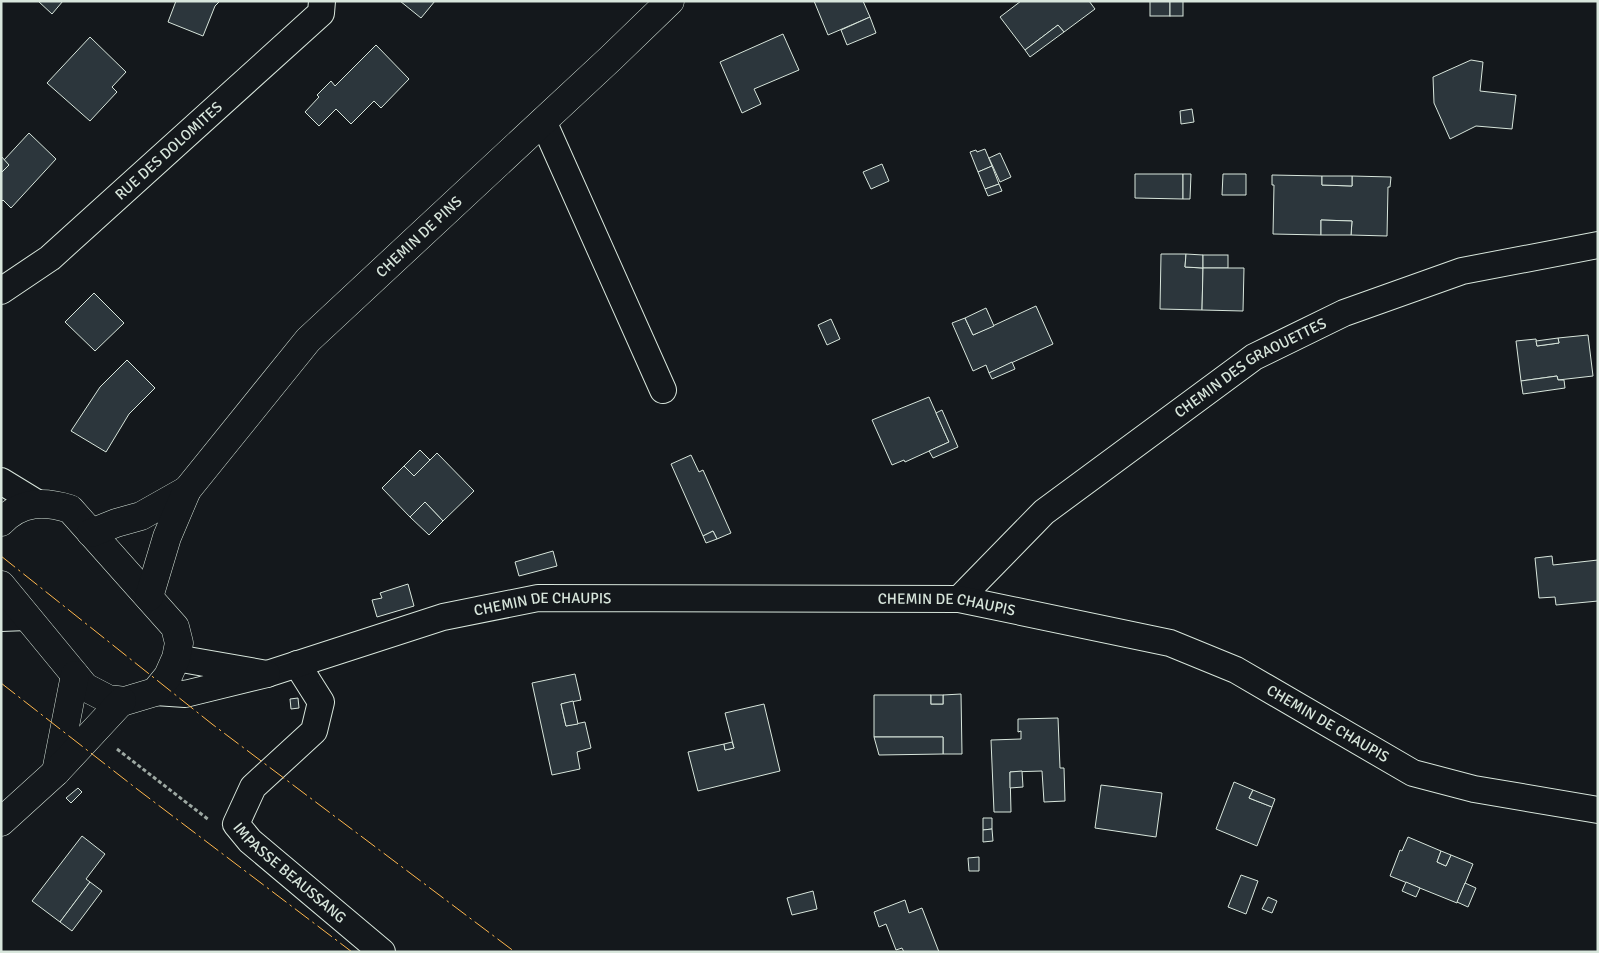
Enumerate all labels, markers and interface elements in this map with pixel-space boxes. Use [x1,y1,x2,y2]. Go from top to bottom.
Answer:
street label: RUE DES DOLOMITES [111,98,226,204]
street label: CHEMIN DE PINS [372,192,466,281]
street label: CHEMIN DES GRAOUETTES [1171,314,1329,422]
street label: CHEMIN DE CHAUPIS [472,589,611,620]
street label: CHEMIN DE CHAUPIS [878,590,1017,620]
street label: CHEMIN DE CHAUPIS [1263,681,1392,766]
street label: IMPASSE BEAUSSANG [229,819,350,927]

